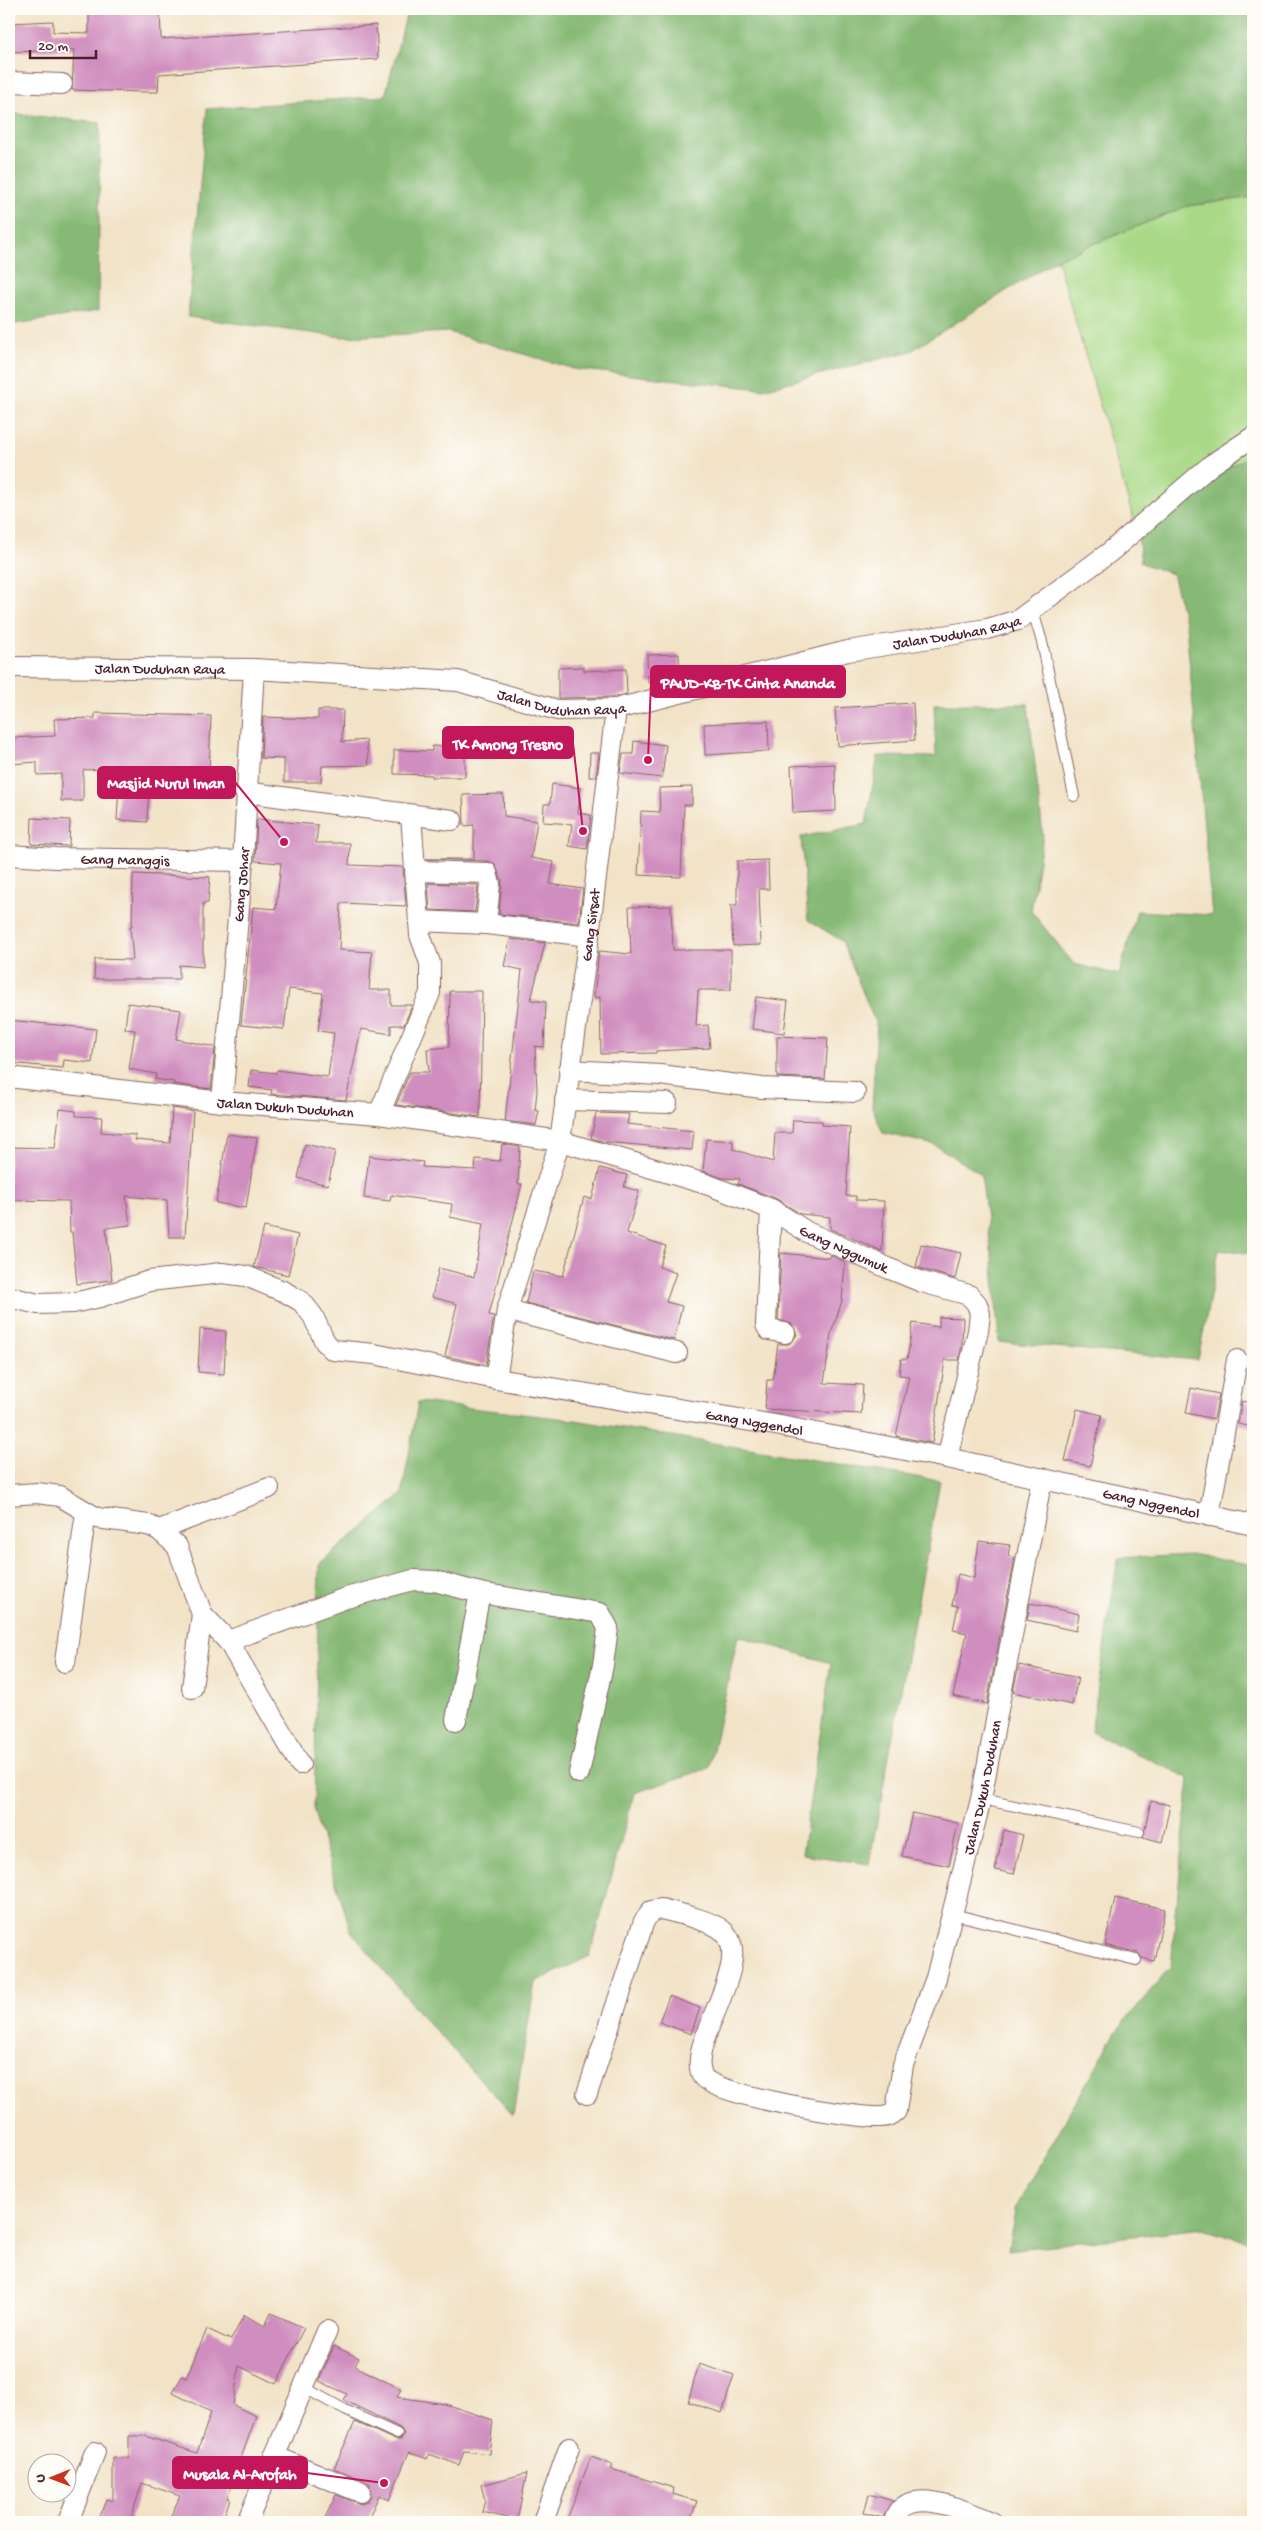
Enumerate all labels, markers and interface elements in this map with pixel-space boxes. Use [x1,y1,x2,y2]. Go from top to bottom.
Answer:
scale bar [30,28,96,60]
text: 20 m [38,38,68,56]
street label: Jalan Duduhan Raya [892,612,1024,655]
street label: Jalan Duduhan Raya [95,661,226,680]
callout: PAUD-KB-TK Cinta Ananda [651,666,845,697]
text: PAUD-KB-TK Cinta Ananda [660,676,836,695]
street label: Jalan Duduhan Raya [495,686,629,722]
callout: TK Among Tresno [443,727,573,758]
text: TK Among Tresno [451,737,564,756]
callout: Masjid Nurul Iman [98,767,235,798]
text: Masjid Nurul Iman [107,776,225,795]
street label: Gang Johar [231,846,255,923]
street label: Gang Manggis [80,851,170,871]
street label: Gang Sirsat [579,886,606,963]
street label: Jalan Dukuh Duduhan [216,1094,354,1123]
street label: Gang Nggumuk [795,1222,892,1278]
street label: Gang Nggendol [704,1407,804,1441]
street label: Gang Nggendol [1101,1485,1201,1524]
street label: Jalan Dukuh Duduhan [960,1719,1007,1857]
north arrow [28,2454,78,2504]
callout: Musala Al-Arofah [173,2457,307,2488]
text: Musala Al-Arofah [183,2466,297,2486]
text: U [33,2474,50,2482]

